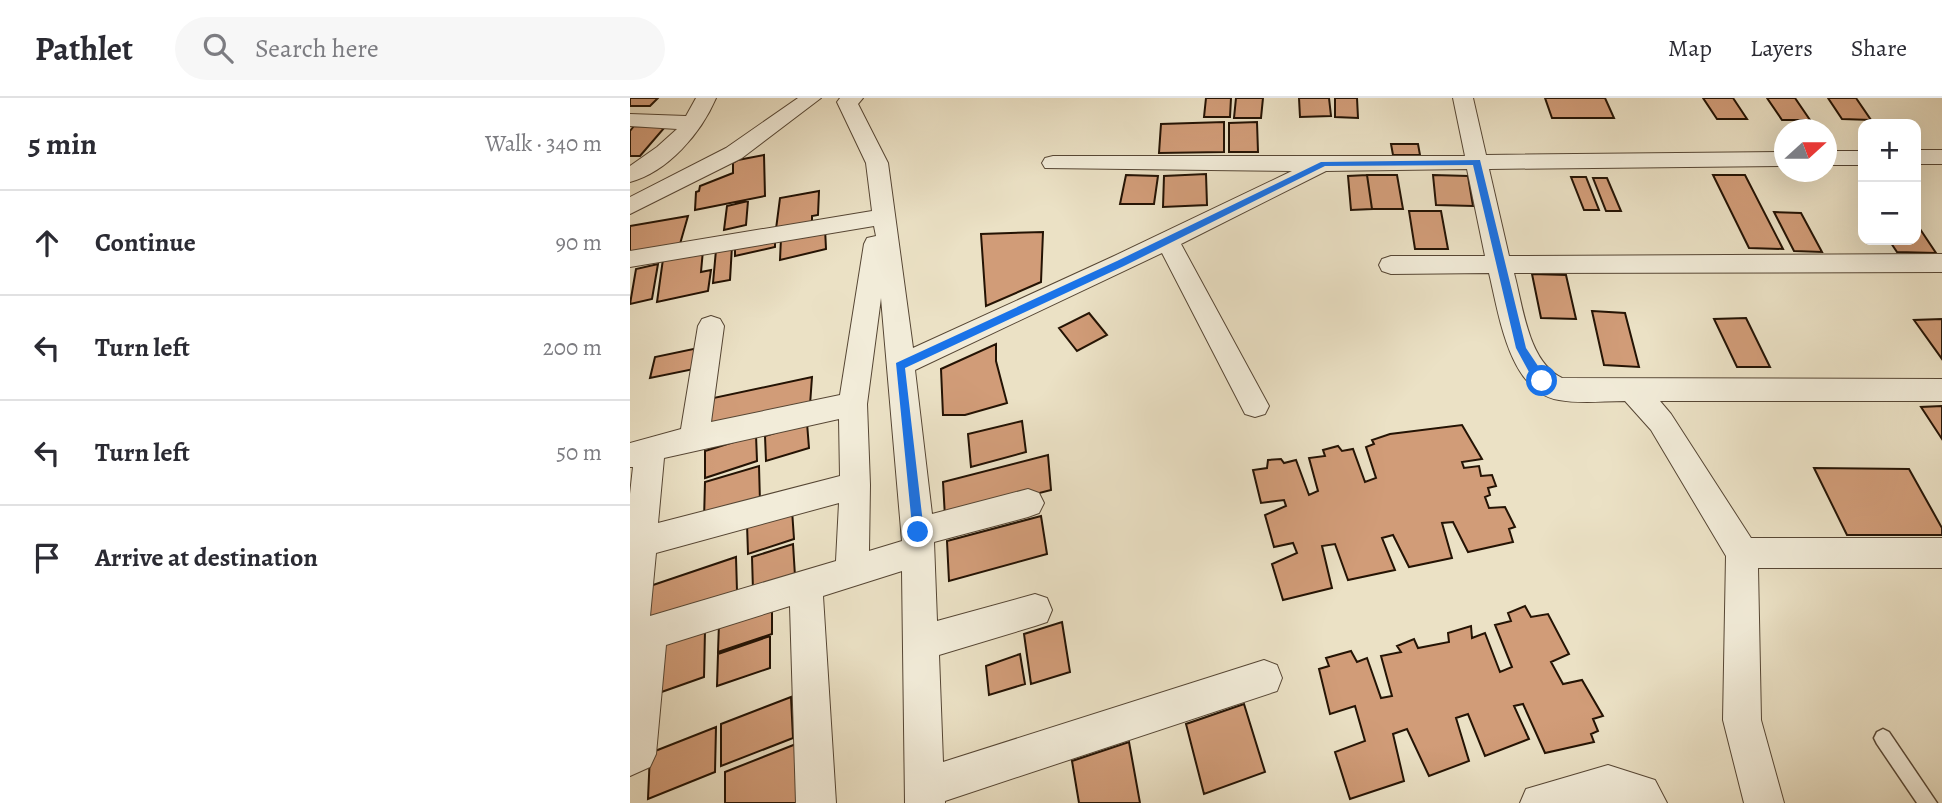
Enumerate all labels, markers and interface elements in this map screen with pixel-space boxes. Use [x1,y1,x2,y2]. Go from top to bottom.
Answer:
search box [175,17,665,80]
text: Pathlet [35,26,133,71]
icon: search [199,29,237,67]
text: Search here [255,31,379,66]
text: Map [1668,32,1712,64]
text: Layers [1750,32,1813,64]
text: Share [1851,32,1907,64]
north arrow [1774,119,1837,182]
map controls [1858,119,1921,245]
button: + [1858,119,1921,182]
text: 5 min [28,124,97,164]
text: Walk · 340 m [485,128,602,159]
button: − [1858,182,1921,245]
icon: ahead [28,224,66,262]
text: Continue [95,225,196,260]
text: 90 m [556,227,602,258]
icon: left [28,329,66,367]
text: Turn left [95,330,190,365]
text: 200 m [543,332,602,363]
route start [1526,365,1557,396]
icon: left [28,434,66,472]
text: Turn left [95,435,190,470]
text: 50 m [556,437,602,468]
route end [902,516,933,547]
icon: arrive [28,539,66,577]
text: Arrive at destination [95,540,318,575]

